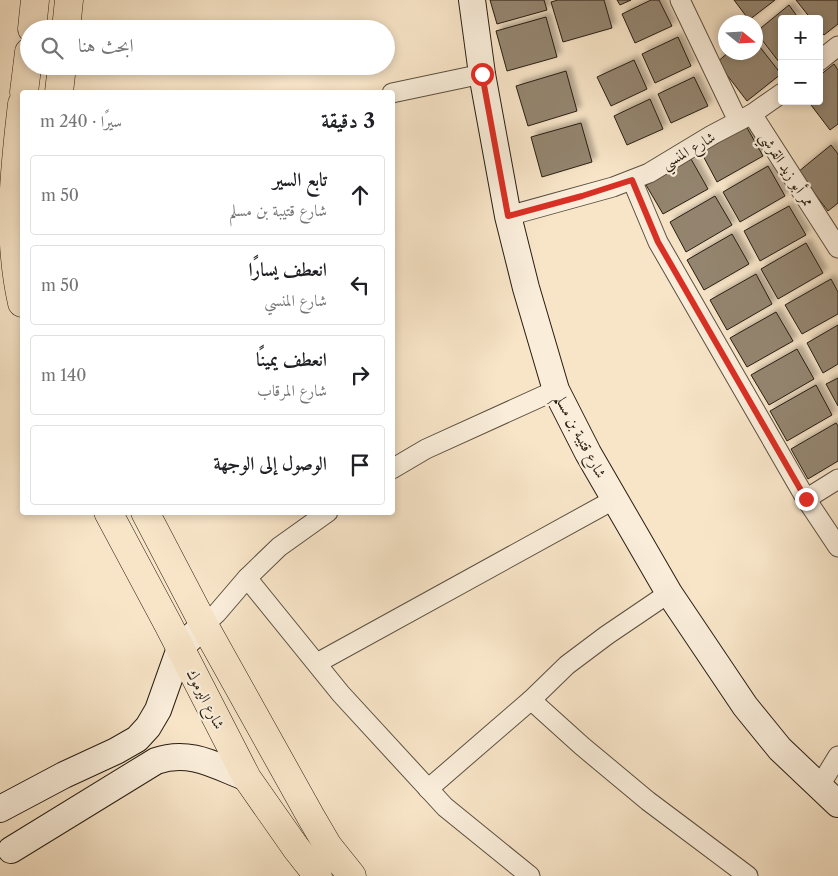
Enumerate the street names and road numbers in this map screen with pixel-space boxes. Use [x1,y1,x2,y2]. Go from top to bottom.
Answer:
street label: شارع المنسي [658,127,721,177]
street label: ممر أبو زيد القرشي [752,128,819,213]
street label: شارع قتيبة بن مسلم [546,391,611,484]
street label: شارع اليرموك [179,666,229,734]

